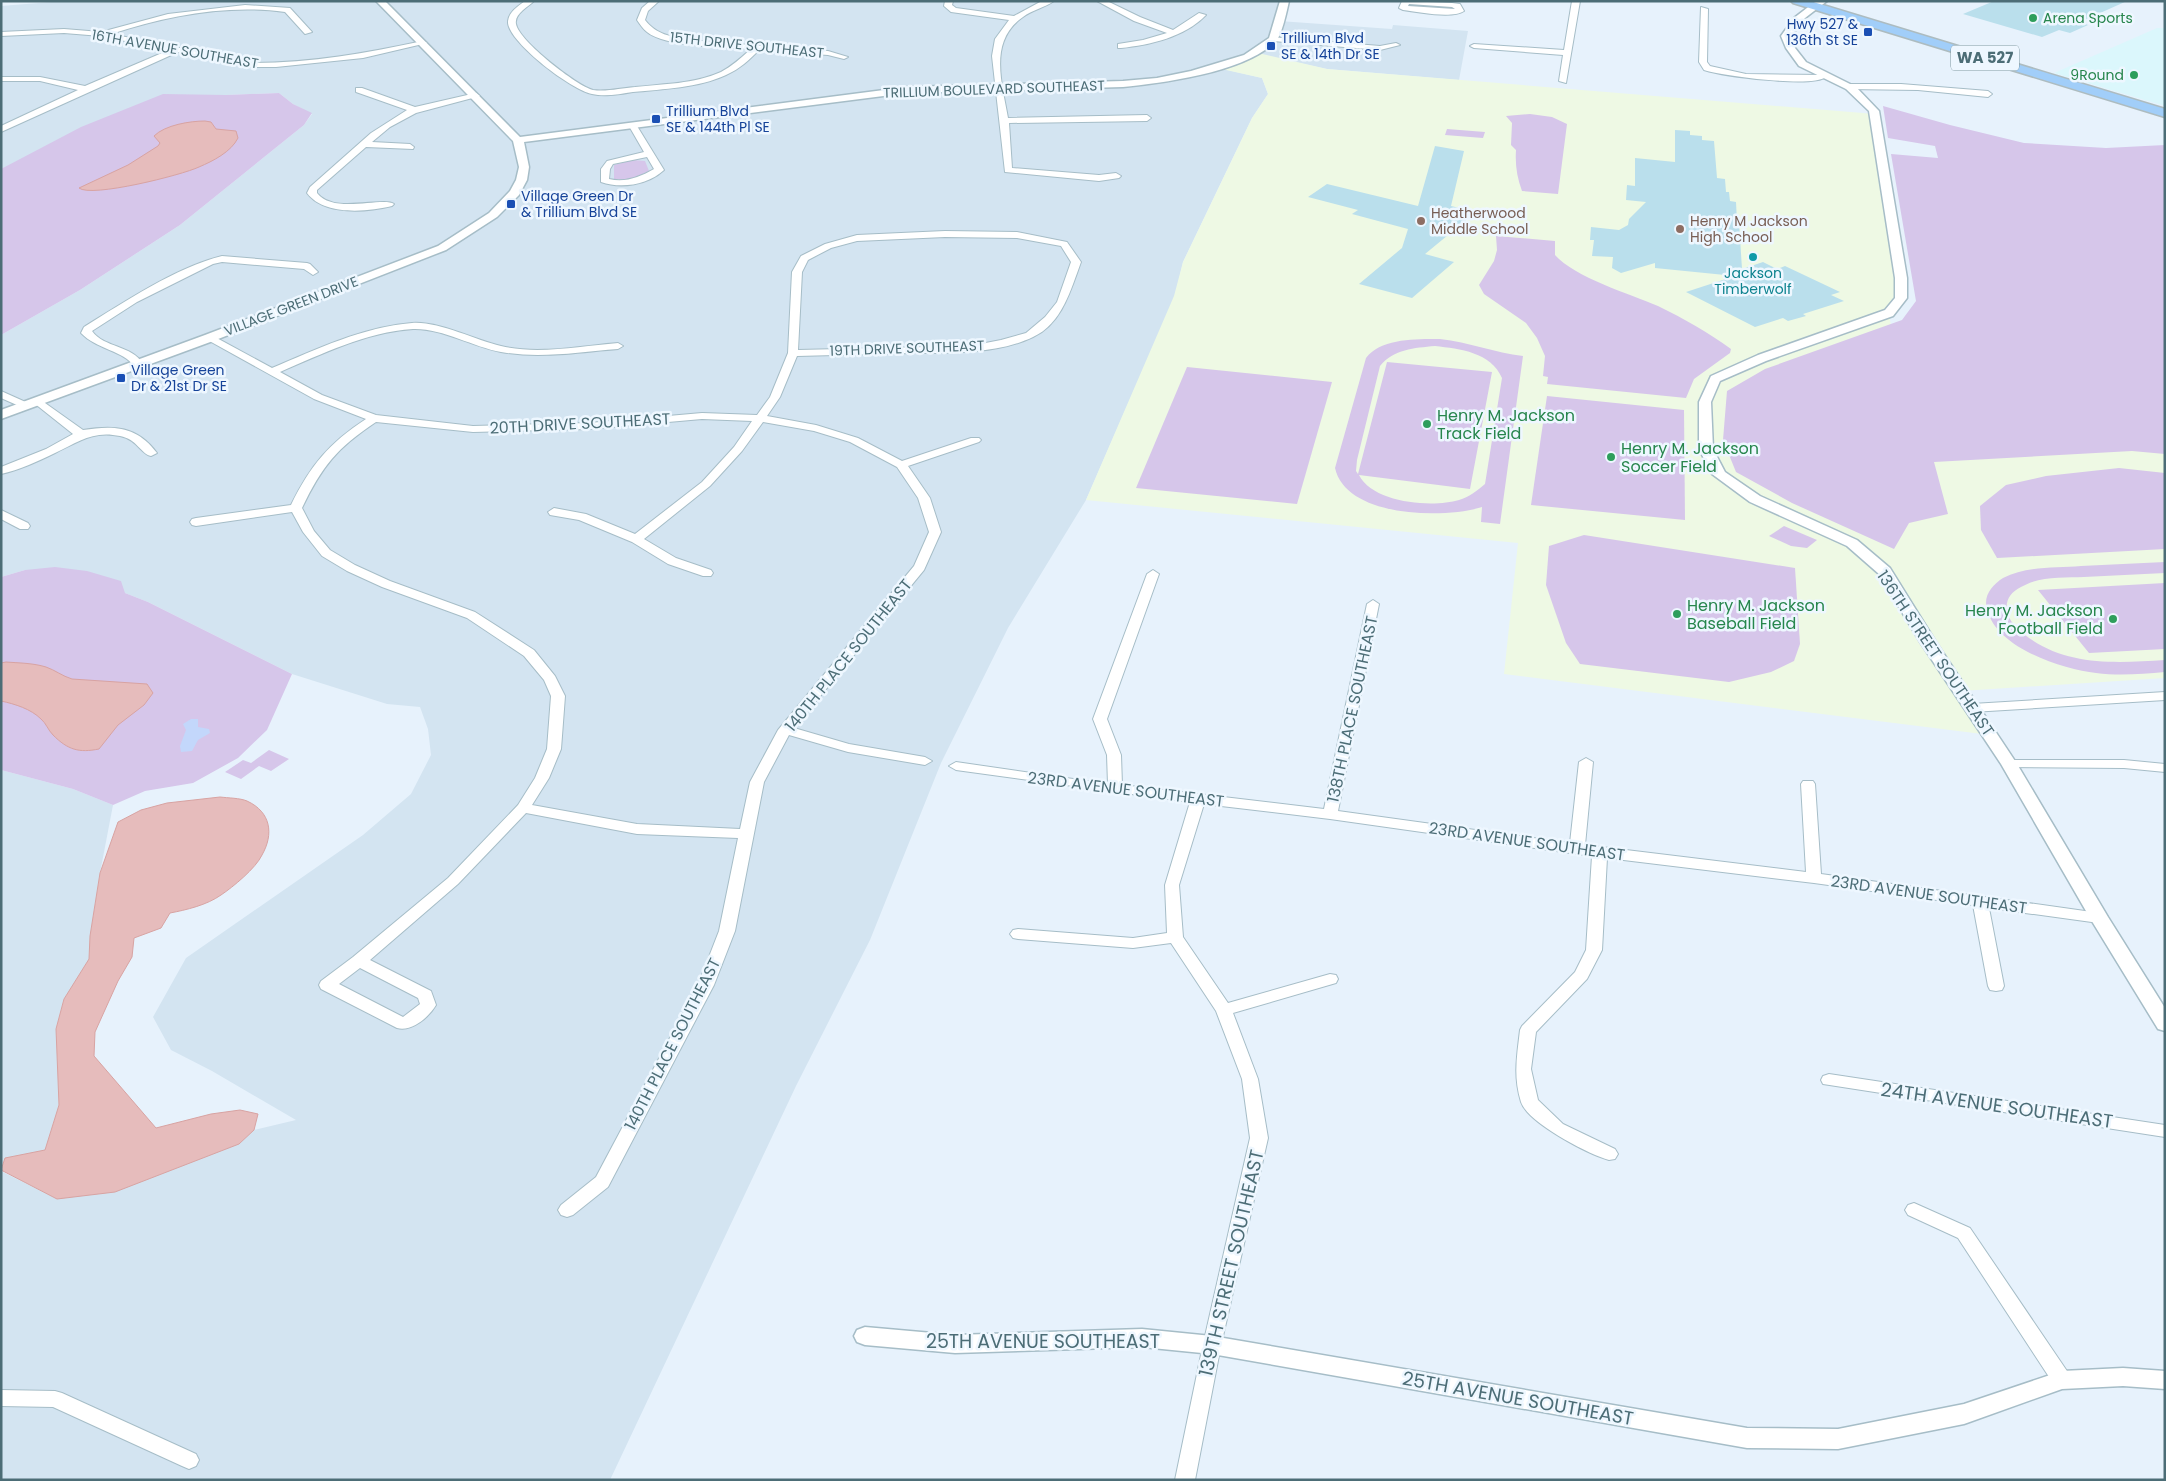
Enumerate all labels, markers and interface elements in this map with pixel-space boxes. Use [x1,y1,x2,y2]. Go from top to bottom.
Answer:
place label: Arena Sports [2043,8,2133,28]
marker: Arena Sports [2027,12,2039,24]
place label: Hwy 527 & 136th St SE [1786,14,1859,50]
street label: 16TH AVENUE SOUTHEAST [90,24,260,74]
marker: Hwy 527 & 136th St SE [1862,26,1874,38]
street label: 15TH DRIVE SOUTHEAST [669,27,825,63]
place label: Trillium Blvd SE & 14th Dr SE [1281,28,1380,64]
marker: Trillium Blvd SE & 14th Dr SE [1265,40,1277,52]
road number: WA 527 [1951,46,2019,70]
place label: 9Round [2070,65,2124,85]
marker: 9Round [2128,69,2140,81]
street label: TRILLIUM BOULEVARD SOUTHEAST [883,75,1106,103]
place label: Trillium Blvd SE & 144th Pl SE [666,101,770,137]
marker: Trillium Blvd SE & 144th Pl SE [650,113,662,125]
place label: Village Green Dr & Trillium Blvd SE [521,186,637,222]
marker: Village Green Dr & Trillium Blvd SE [505,198,517,210]
place label: Heatherwood Middle School [1431,203,1528,239]
place label: Henry M Jackson High School [1690,211,1808,247]
marker: Heatherwood Middle School [1415,215,1427,227]
marker: Henry M Jackson High School [1674,223,1686,235]
marker: Jackson Timberwolf [1747,251,1759,263]
place label: Jackson Timberwolf [1714,263,1792,299]
street label: VILLAGE GREEN DRIVE [221,271,361,341]
street label: 19TH DRIVE SOUTHEAST [829,335,985,361]
place label: Village Green Dr & 21st Dr SE [131,360,227,396]
marker: Village Green Dr & 21st Dr SE [115,372,127,384]
place label: Henry M. Jackson Track Field [1437,404,1575,445]
street label: 20TH DRIVE SOUTHEAST [489,407,671,440]
marker: Henry M. Jackson Track Field [1421,418,1433,430]
place label: Henry M. Jackson Soccer Field [1621,437,1759,478]
marker: Henry M. Jackson Soccer Field [1605,451,1617,463]
street label: 136TH STREET SOUTHEAST [1871,566,2000,741]
street label: 140TH PLACE SOUTHEAST [779,574,918,737]
place label: Henry M. Jackson Baseball Field [1687,594,1825,635]
place label: Henry M. Jackson Football Field [1965,599,2103,640]
marker: Henry M. Jackson Baseball Field [1671,608,1683,620]
street label: 138TH PLACE SOUTHEAST [1321,613,1384,804]
marker: Henry M. Jackson Football Field [2107,613,2119,625]
street label: 23RD AVENUE SOUTHEAST [1026,766,1226,813]
street label: 23RD AVENUE SOUTHEAST [1427,816,1627,867]
street label: 23RD AVENUE SOUTHEAST [1829,869,2029,920]
street label: 140TH PLACE SOUTHEAST [619,954,726,1134]
street label: 24TH AVENUE SOUTHEAST [1879,1076,2115,1135]
street label: 139TH STREET SOUTHEAST [1192,1147,1271,1379]
street label: 25TH AVENUE SOUTHEAST [926,1328,1160,1355]
street label: 25TH AVENUE SOUTHEAST [1400,1365,1636,1432]

